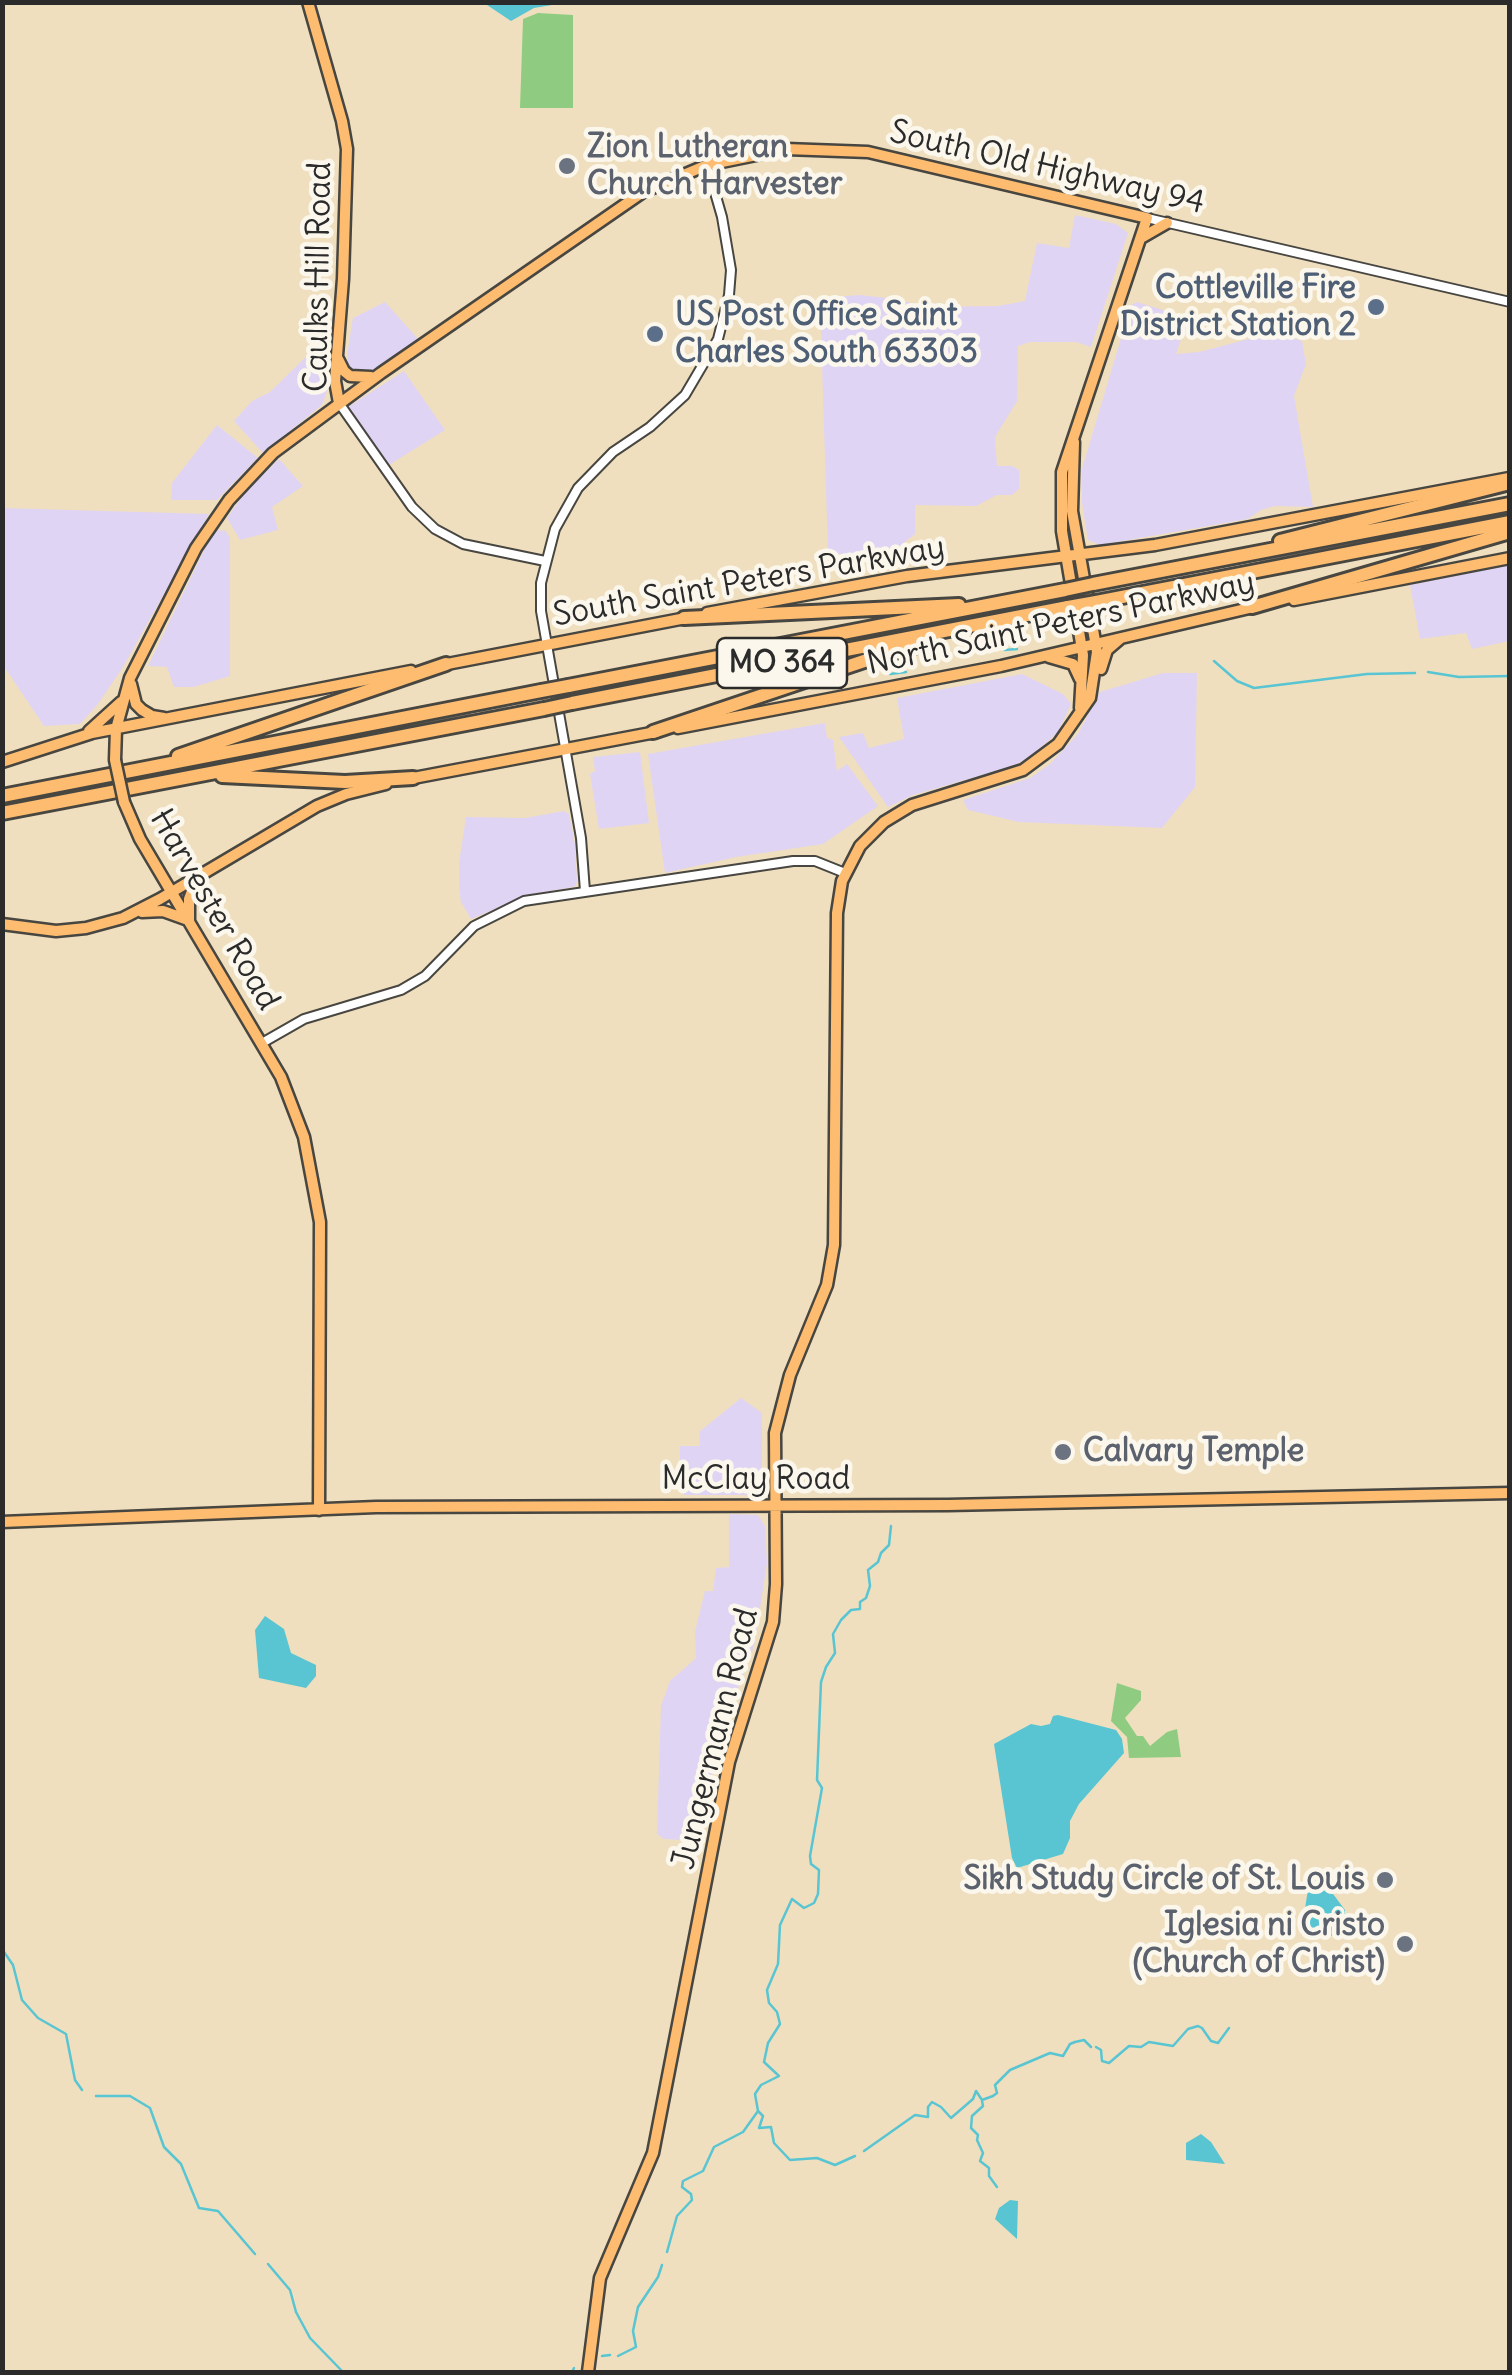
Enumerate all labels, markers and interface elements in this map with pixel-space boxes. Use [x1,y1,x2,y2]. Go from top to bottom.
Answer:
street label: South Old Highway 94 [886,113,1208,223]
place label: Zion Lutheran Church Harvester [587,129,843,204]
marker: Zion Lutheran Church Harvester [556,155,578,177]
street label: Caulks Hill Road [298,161,340,393]
place label: Cottleville Fire District Station 2 [1120,270,1356,345]
marker: Cottleville Fire District Station 2 [1365,296,1387,318]
place label: US Post Office Saint Charles South 63303 [675,297,978,372]
marker: US Post Office Saint Charles South 63303 [644,323,666,345]
street label: South Saint Peters Parkway [550,529,948,635]
street label: North Saint Peters Parkway [864,564,1258,684]
road number: MO 364 [717,638,847,688]
street label: Harvester Road [141,803,287,1017]
place label: Calvary Temple [1083,1433,1304,1471]
marker: Calvary Temple [1052,1441,1074,1463]
street label: McClay Road [662,1461,850,1499]
street label: Jungermann Road [665,1605,767,1873]
place label: Sikh Study Circle of St. Louis [964,1861,1365,1899]
marker: Sikh Study Circle of St. Louis [1374,1869,1396,1891]
place label: Iglesia ni Cristo (Church of Christ) [1133,1907,1385,1982]
marker: Iglesia ni Cristo (Church of Christ) [1394,1933,1416,1955]

